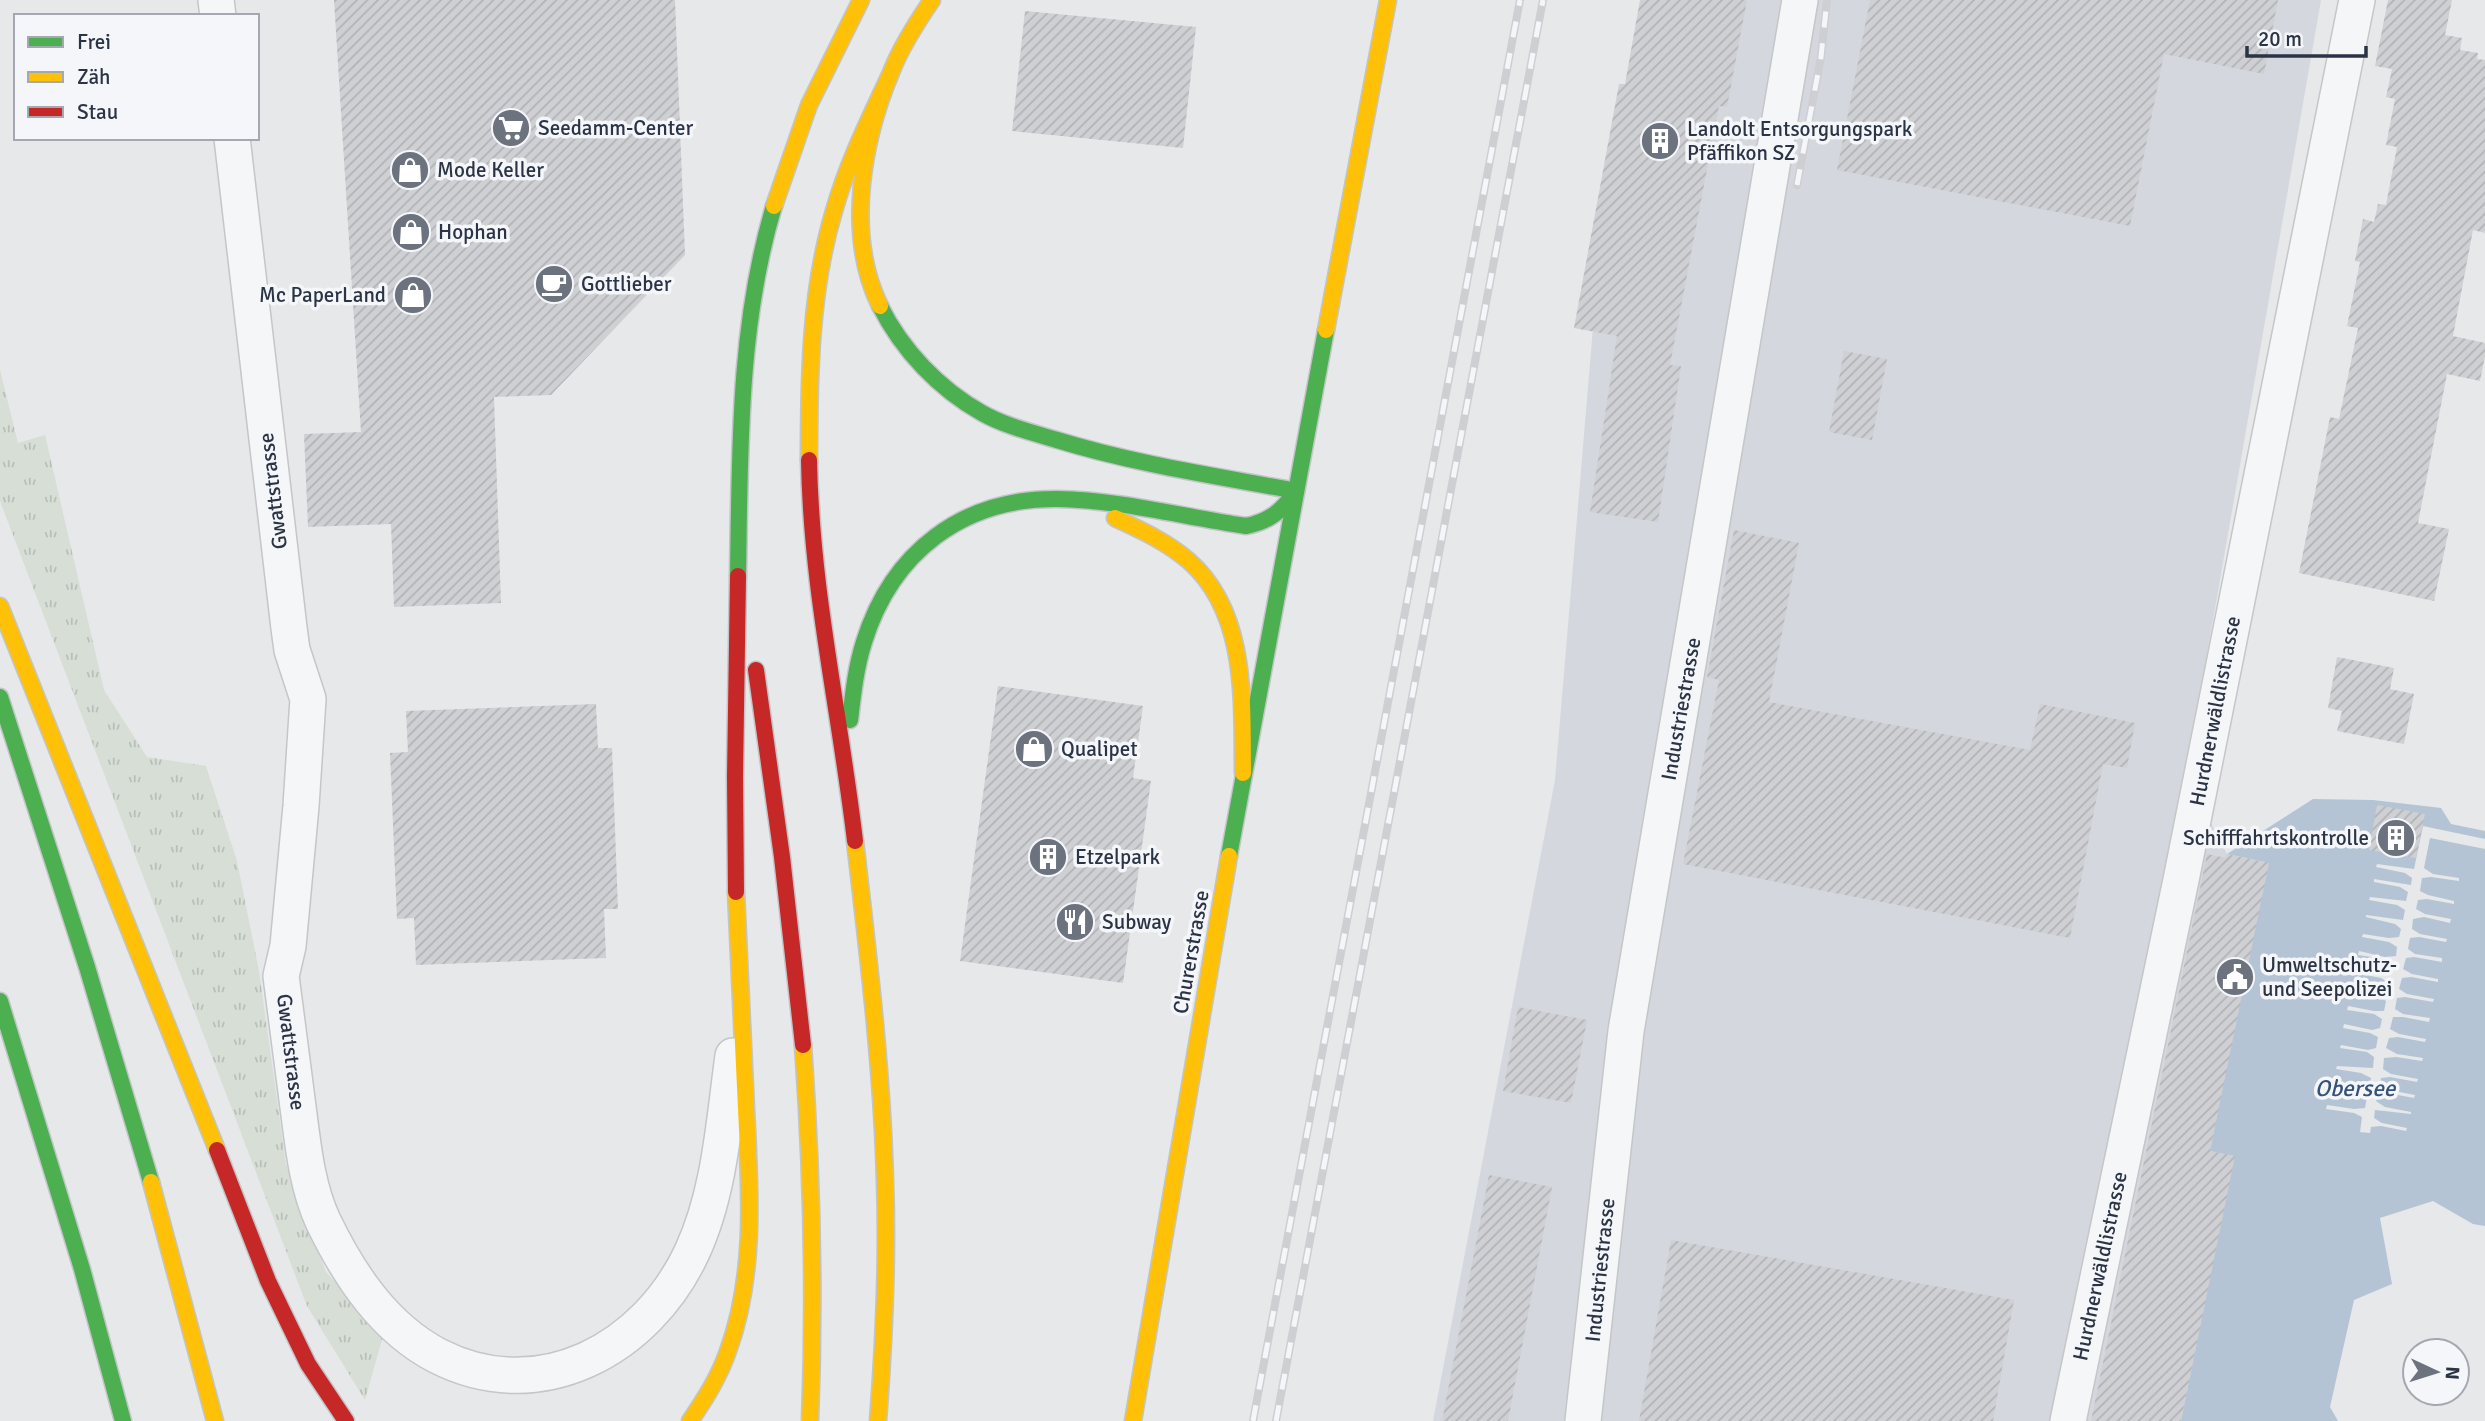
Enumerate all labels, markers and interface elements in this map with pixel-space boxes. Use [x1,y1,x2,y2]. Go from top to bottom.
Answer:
legend [14,14,259,140]
scale bar [2247,14,2366,58]
text: 20 m [2258,26,2302,52]
text: Frei [77,29,111,55]
text: Zäh [77,64,111,90]
text: Stau [77,99,118,125]
supermarket icon: Seedamm-Center [490,107,532,149]
place label: Seedamm-Center [538,115,693,141]
place label: Landolt Entsorgungspark Pfäffikon SZ [1687,116,1913,166]
building icon: Landolt Entsorgungspark Pfäffikon SZ [1639,120,1681,162]
shop icon: Mode Keller [389,149,431,191]
place label: Mode Keller [437,157,544,183]
shop icon: Hophan [390,211,432,253]
place label: Hophan [438,219,508,245]
cafe icon: Gottlieber [533,263,575,305]
place label: Gottlieber [581,271,672,297]
shop icon: Mc PaperLand [392,274,434,316]
place label: Mc PaperLand [259,282,386,308]
street label: Gwattstrasse [253,431,293,551]
street label: Hurdnerwäldlistrasse [2184,614,2246,808]
street label: Industriestrasse [1656,635,1706,783]
shop icon: Qualipet [1013,728,1055,770]
place label: Qualipet [1061,736,1138,762]
building icon: Schifffahrtskontrolle [2375,817,2417,859]
place label: Schifffahrtskontrolle [2183,825,2369,851]
building icon: Etzelpark [1027,836,1069,878]
place label: Etzelpark [1075,844,1161,870]
street label: Churerstrasse [1167,888,1215,1016]
restaurant icon: Subway [1054,901,1096,943]
place label: Subway [1102,909,1172,935]
place label: Umweltschutz- und Seepolizei [2262,952,2397,1002]
public building icon: Umweltschutz- und Seepolizei [2214,956,2256,998]
street label: Gwattstrasse [271,992,311,1112]
water label: Obersee [2315,1074,2397,1103]
street label: Hurdnerwäldlistrasse [2067,1169,2133,1363]
street label: Industriestrasse [1580,1197,1620,1343]
north arrow [2401,1337,2471,1407]
text: N [2440,1366,2464,1381]

